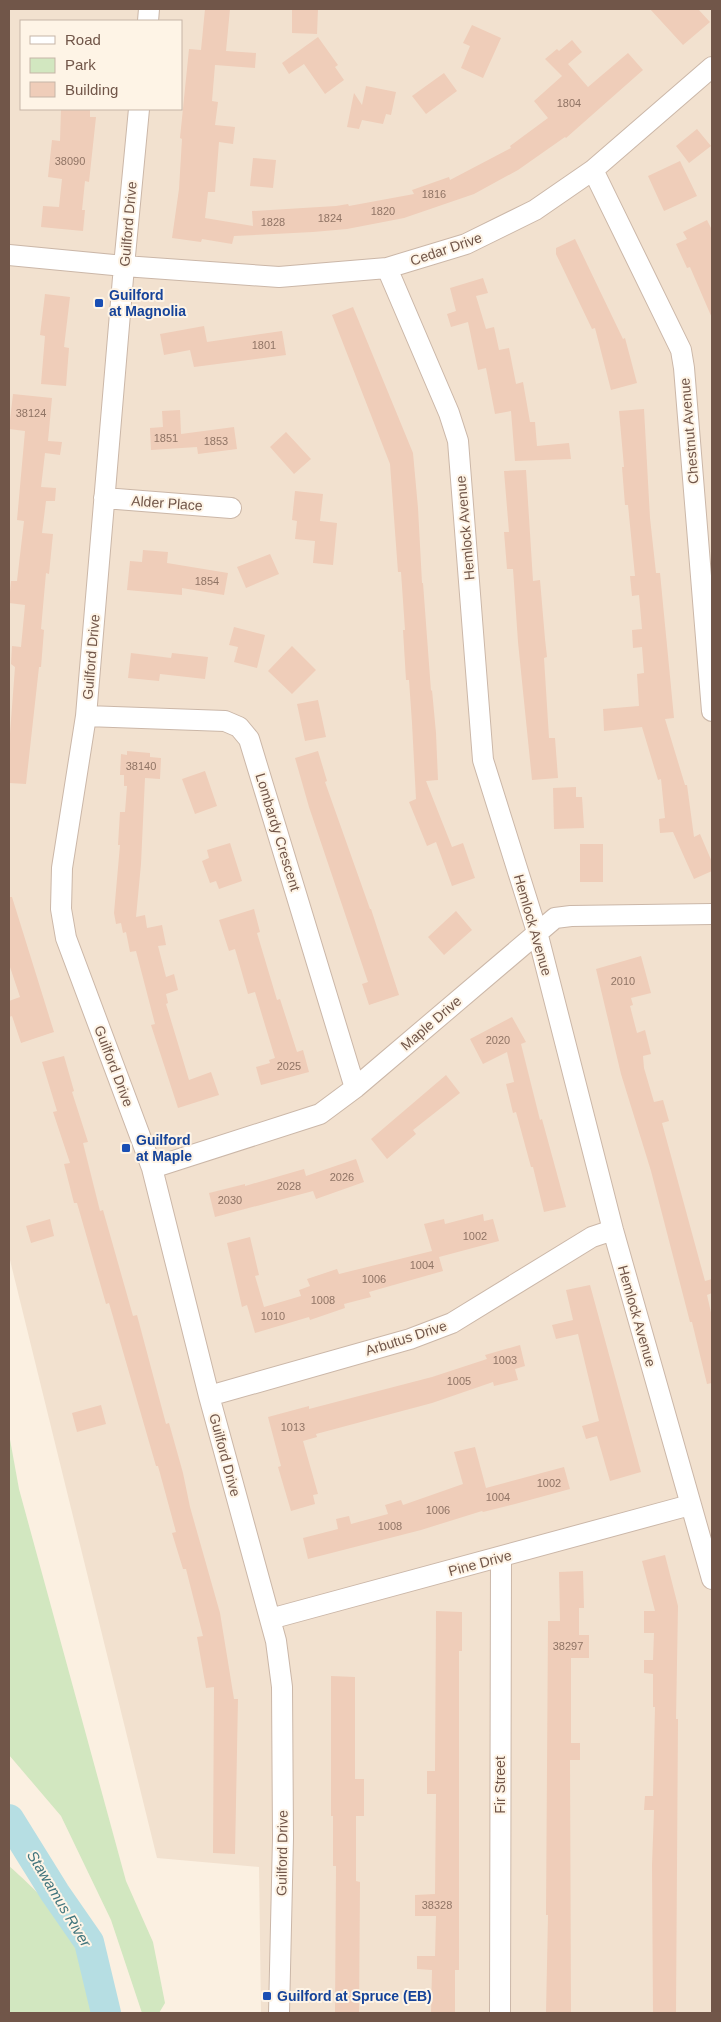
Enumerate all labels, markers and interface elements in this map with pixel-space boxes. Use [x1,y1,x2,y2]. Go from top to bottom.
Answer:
legend [20,20,182,110]
text: Road [65,31,101,48]
text: Park [65,56,96,73]
text: Building [65,81,118,98]
house number: 1804 [557,97,581,109]
house number: 38090 [55,155,85,167]
street label: Guilford Drive [116,180,140,267]
house number: 1816 [422,188,446,200]
house number: 1820 [371,205,395,217]
house number: 1824 [318,212,342,224]
house number: 1828 [261,216,285,228]
street label: Cedar Drive [408,229,484,269]
place label: Guilford at Magnolia [109,287,186,319]
marker: Guilford at Magnolia [93,297,105,309]
house number: 1801 [252,339,276,351]
street label: Chestnut Avenue [676,377,702,485]
house number: 38124 [16,407,46,419]
house number: 1851 [154,432,178,444]
house number: 1853 [204,435,228,447]
street label: Hemlock Avenue [452,475,478,581]
street label: Alder Place [131,493,203,513]
house number: 1854 [195,575,219,587]
street label: Guilford Drive [79,613,103,700]
house number: 38140 [126,760,156,772]
street label: Lombardy Crescent [252,771,304,893]
street label: Hemlock Avenue [511,872,555,978]
house number: 2010 [611,975,635,987]
street label: Maple Drive [398,992,465,1054]
street label: Guilford Drive [91,1023,137,1109]
house number: 2020 [486,1034,510,1046]
house number: 2025 [277,1060,301,1072]
place label: Guilford at Maple [136,1132,192,1164]
marker: Guilford at Maple [120,1142,132,1154]
house number: 2026 [330,1171,354,1183]
house number: 2028 [277,1180,301,1192]
house number: 2030 [218,1194,242,1206]
house number: 1002 [463,1230,487,1242]
house number: 1004 [410,1259,434,1271]
street label: Hemlock Avenue [615,1263,659,1369]
house number: 1006 [362,1273,386,1285]
house number: 1008 [311,1294,335,1306]
house number: 1010 [261,1310,285,1322]
street label: Arbutus Drive [363,1317,449,1359]
house number: 1003 [493,1354,517,1366]
house number: 1005 [447,1375,471,1387]
street label: Guilford Drive [206,1412,244,1499]
house number: 1013 [281,1421,305,1433]
house number: 1002 [537,1477,561,1489]
house number: 1004 [486,1491,510,1503]
house number: 1006 [426,1504,450,1516]
house number: 1008 [378,1520,402,1532]
street label: Pine Drive [447,1547,513,1579]
house number: 38297 [553,1640,583,1652]
street label: Fir Street [492,1756,508,1814]
street label: Guilford Drive [273,1810,291,1896]
water label: Stawamus River [24,1848,95,1951]
house number: 38328 [422,1899,452,1911]
place label: Guilford at Spruce (EB) [277,1988,432,2004]
marker: Guilford at Spruce (EB) [261,1990,273,2002]

